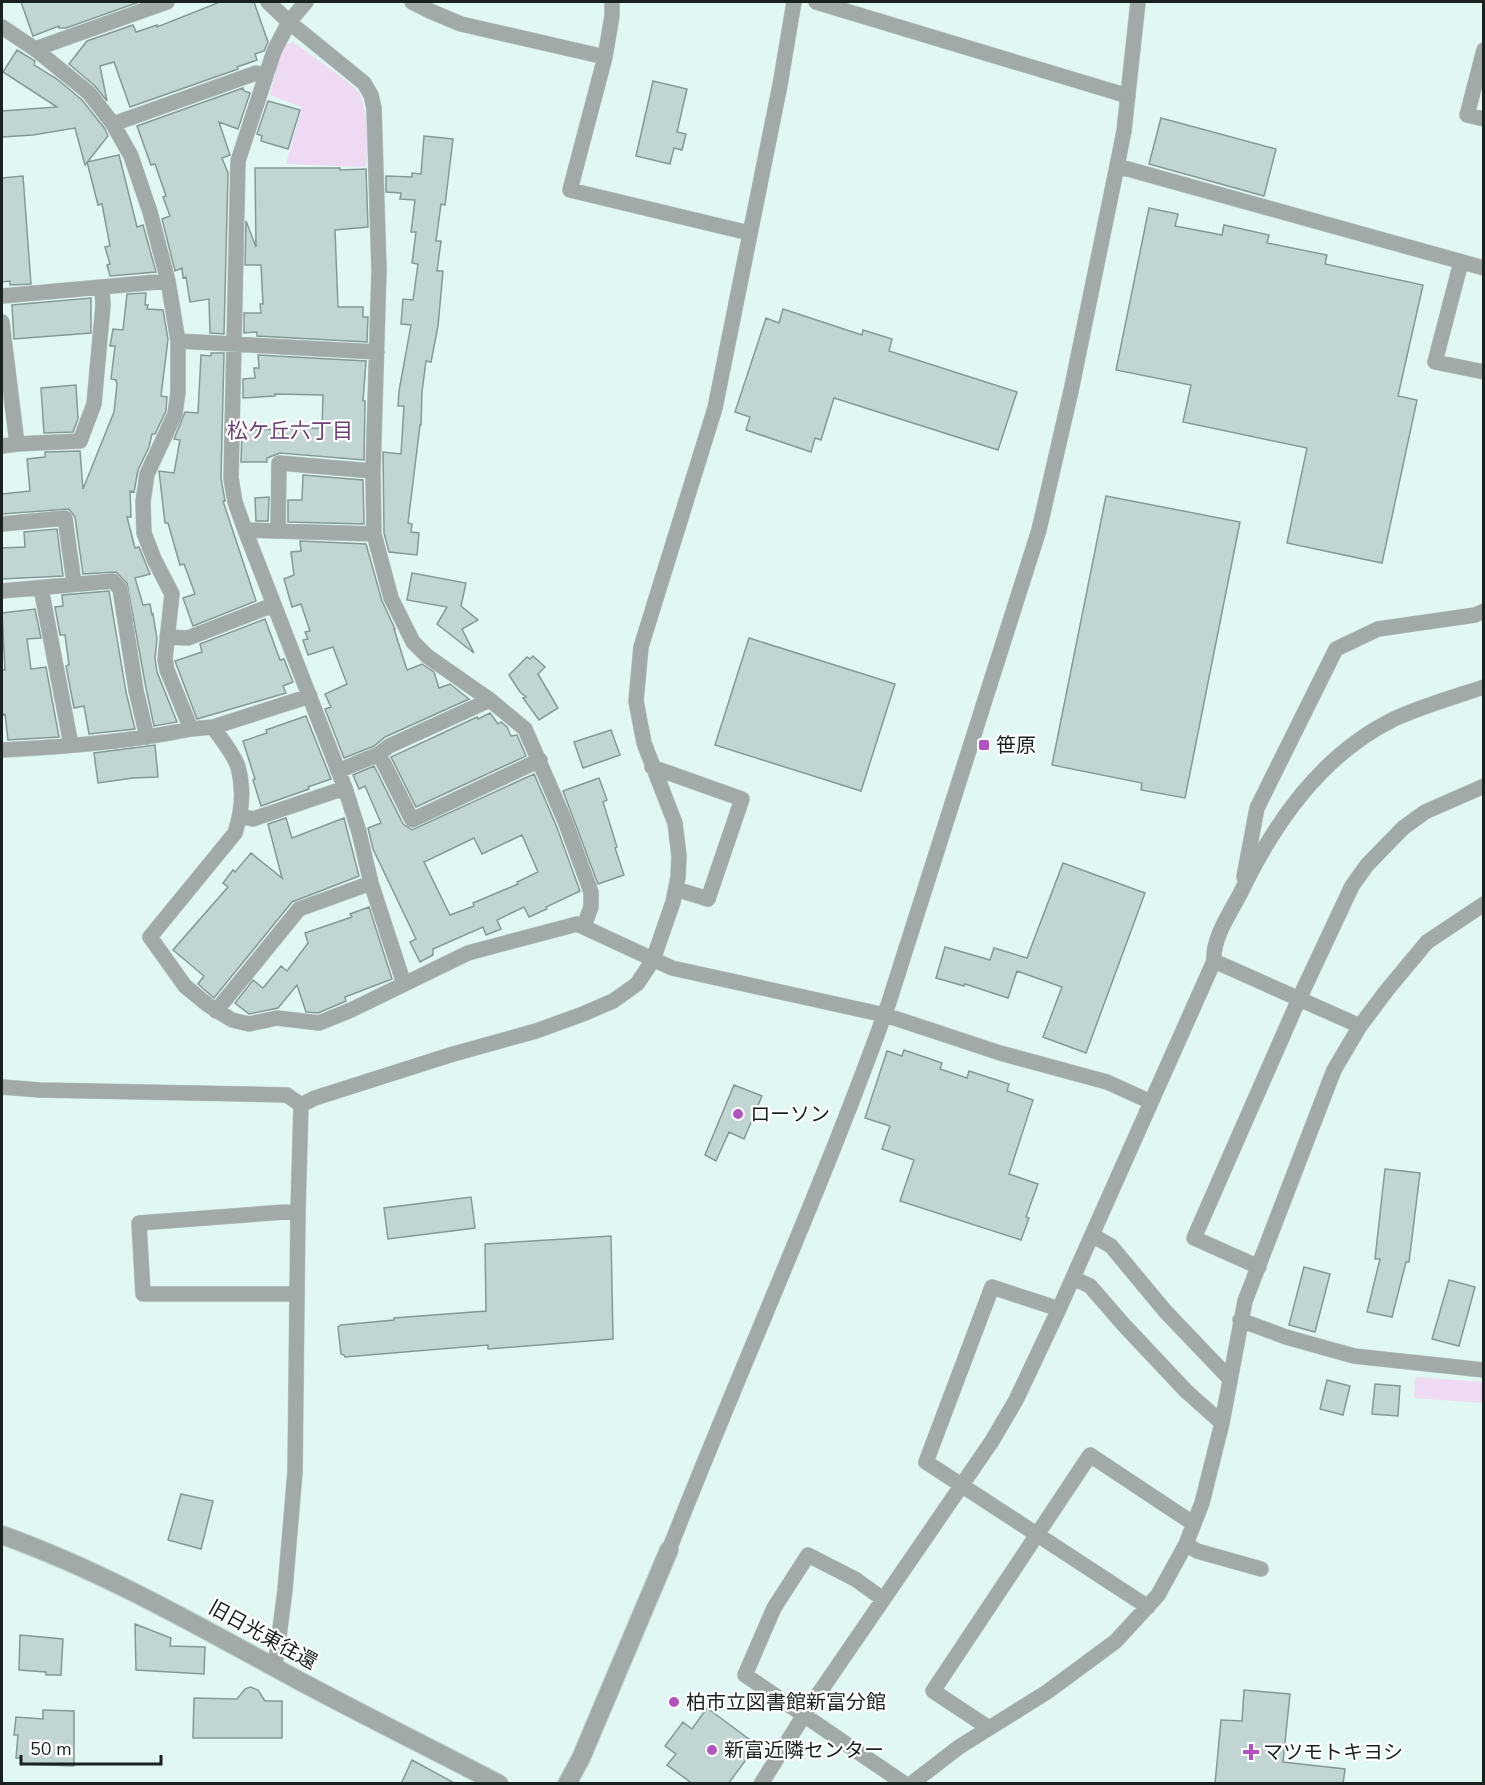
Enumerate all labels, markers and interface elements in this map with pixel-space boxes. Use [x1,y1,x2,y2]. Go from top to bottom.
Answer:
district label: 松ケ丘六丁目 [227,417,353,445]
place label: 笹原 [996,732,1036,759]
marker: 笹原 [977,738,991,752]
place label: ローソン [750,1101,830,1128]
marker: ローソン [731,1107,745,1121]
street label: 旧日光東往還 [204,1594,322,1676]
place label: 柏市立図書館新富分館 [686,1689,886,1716]
marker: 柏市立図書館新富分館 [667,1695,681,1709]
scale bar [21,1728,160,1766]
text: 50 m [30,1737,72,1761]
place label: 新富近隣センター [724,1737,884,1764]
place label: マツモトキヨシ [1263,1739,1403,1766]
marker: 新富近隣センター [705,1743,719,1757]
marker: マツモトキヨシ [1244,1745,1258,1759]

